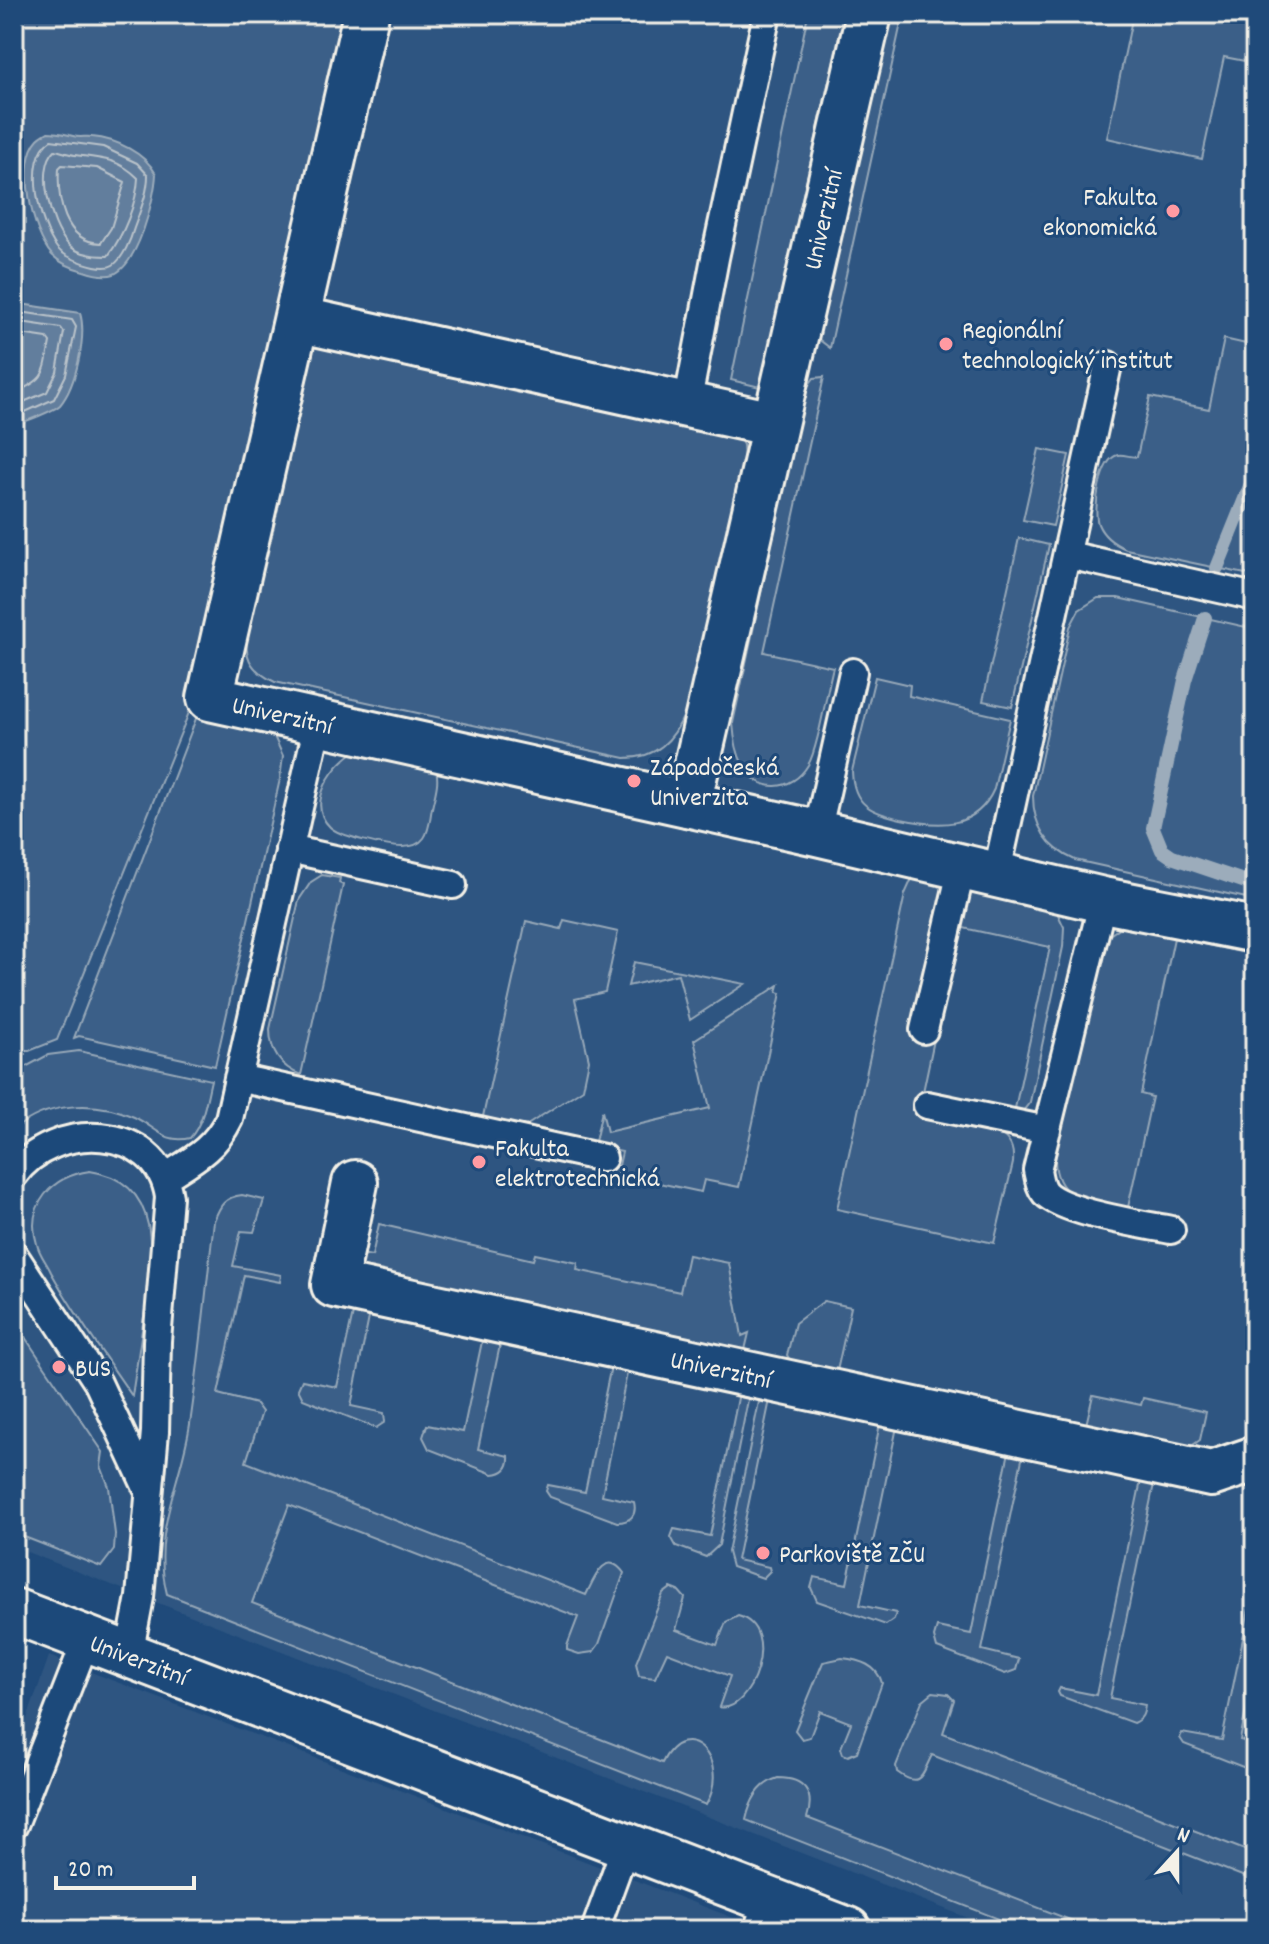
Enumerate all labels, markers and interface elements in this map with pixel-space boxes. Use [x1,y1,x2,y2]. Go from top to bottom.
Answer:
street label: Univerzitní [796,164,855,274]
place label: Fakulta ekonomická [1043,181,1158,248]
marker: Fakulta ekonomická [1164,202,1182,220]
place label: Regionální technologický institut [962,314,1173,381]
marker: Regionální technologický institut [937,335,955,353]
street label: Univerzitní [228,688,338,747]
place label: Západočeská Univerzita [650,751,779,818]
marker: Západočeská Univerzita [625,772,643,790]
place label: Fakulta elektrotechnická [495,1132,660,1199]
marker: Fakulta elektrotechnická [470,1153,488,1171]
street label: Univerzitní [666,1343,776,1401]
place label: BUS [75,1352,111,1389]
marker: BUS [50,1358,68,1376]
place label: Parkoviště ZČU [779,1538,925,1575]
marker: Parkoviště ZČU [754,1544,772,1562]
street label: Univerzitní [83,1627,194,1698]
north arrow [1137,1812,1217,1892]
text: N [1172,1820,1194,1853]
scale bar [56,1840,194,1890]
text: 20 m [68,1854,114,1888]

